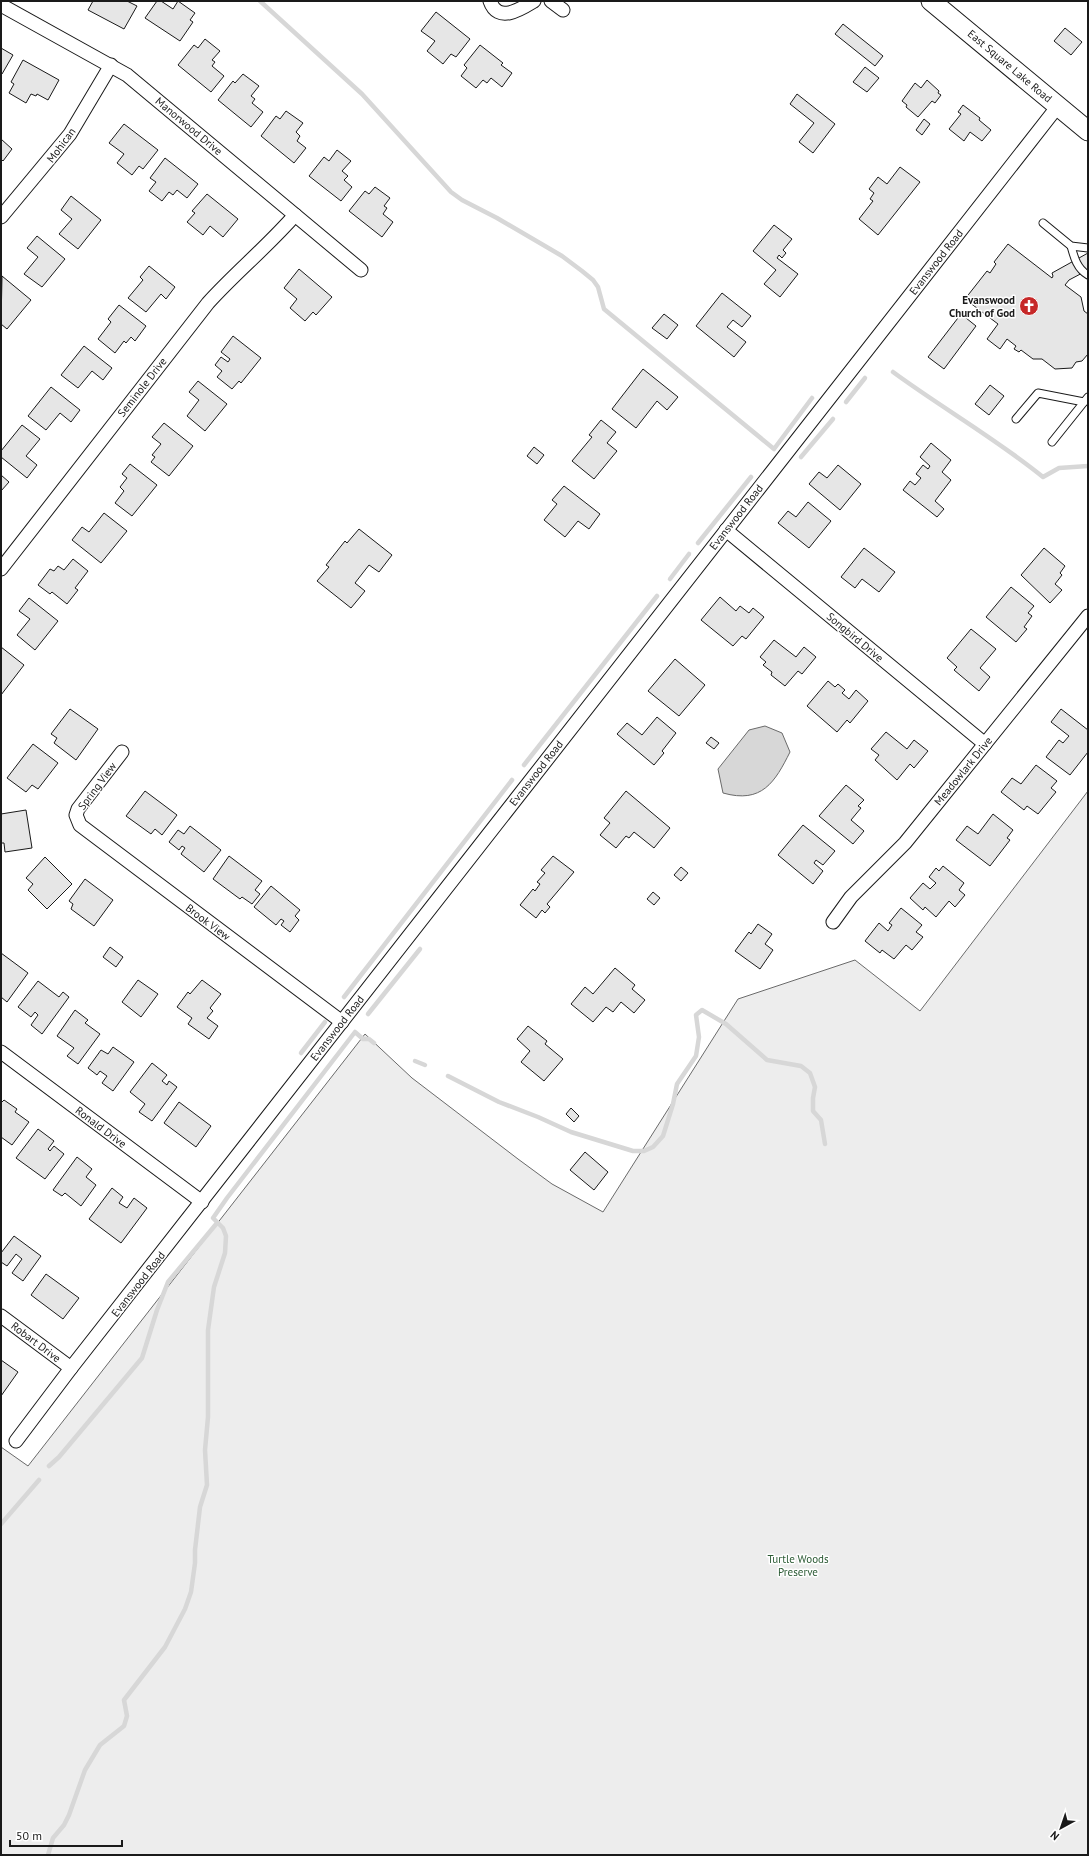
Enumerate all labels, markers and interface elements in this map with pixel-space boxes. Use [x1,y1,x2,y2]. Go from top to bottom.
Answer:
street label: East Square Lake Road [965,27,1055,105]
street label: Manorwood Drive [153,94,226,158]
street label: Mohican [43,125,79,165]
street label: Evanswood Road [906,226,966,298]
place label: Evanswood Church of God [949,293,1015,320]
church icon: Evanswood Church of God [1018,295,1040,317]
street label: Seminole Drive [114,354,170,420]
street label: Evanswood Road [706,481,766,553]
street label: Songbird Drive [824,609,887,665]
street label: Meadowlark Drive [931,733,995,808]
street label: Evanswood Road [506,737,566,809]
street label: Spring View [75,760,119,812]
street label: Brook View [183,901,233,943]
street label: Evanswood Road [307,992,367,1064]
street label: Ronald Drive [73,1103,130,1151]
street label: Evanswood Road [108,1248,168,1320]
street label: Robart Drive [8,1319,64,1365]
park label: Turtle Woods Preserve [767,1552,829,1579]
north arrow [1041,1808,1081,1848]
scale bar [10,1822,122,1848]
text: 50 m [16,1828,42,1843]
text: N [1047,1828,1062,1843]

